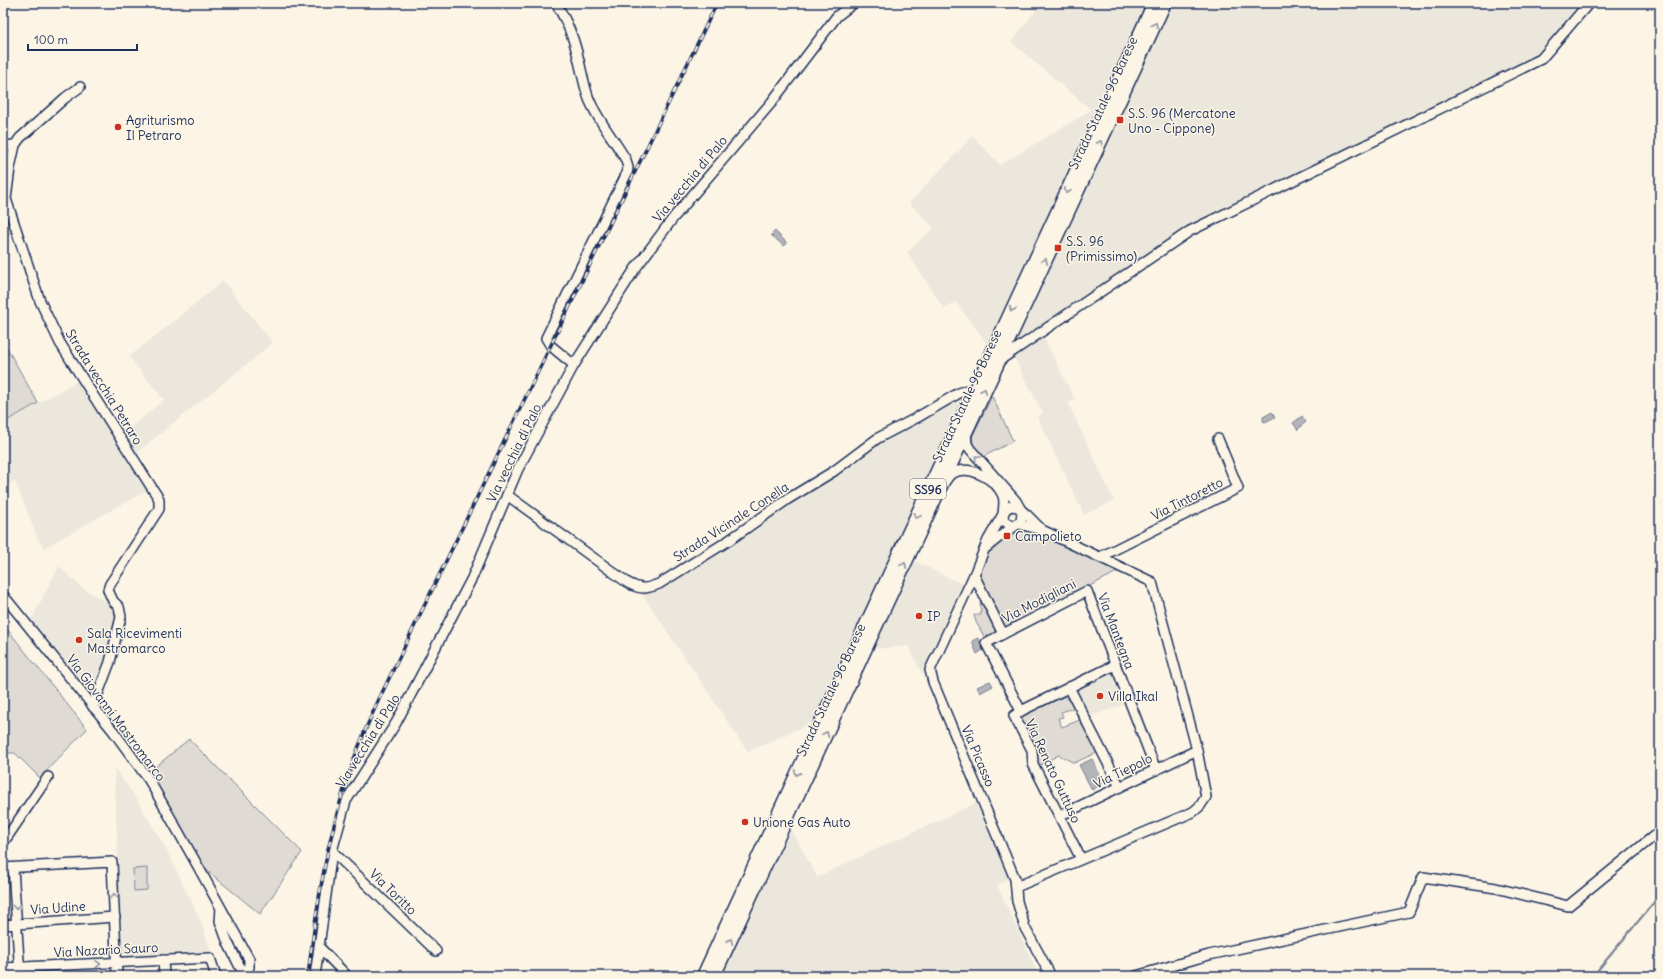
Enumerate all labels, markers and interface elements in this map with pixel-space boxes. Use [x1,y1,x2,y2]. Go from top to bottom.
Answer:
one-way arrow [1150,22,1158,29]
scale bar [28,26,137,52]
text: 100 m [34,32,68,47]
street label: Strada Statale 96 Barese [1065,34,1141,172]
place label: S.S. 96 (Mercatone Uno - Cippone) [1128,105,1236,137]
place label: Agriturismo Il Petraro [126,112,195,144]
marker: S.S. 96 (Mercatone Uno - Cippone) [1115,115,1125,125]
marker: Agriturismo Il Petraro [113,122,123,132]
street label: Via vecchia di Palo [649,132,731,226]
one-way arrow [1095,140,1103,147]
one-way arrow [1064,186,1072,194]
place label: S.S. 96 (Primissimo) [1066,233,1137,265]
marker: S.S. 96 (Primissimo) [1053,243,1063,253]
one-way arrow [1040,258,1048,265]
one-way arrow [1009,304,1017,312]
street label: Strada vecchia Petraro [61,326,147,448]
street label: Strada Statale 96 Barese [929,327,1005,465]
one-way arrow [979,388,987,396]
street label: Via vecchia di Palo [483,401,545,505]
one-way arrow [974,455,982,463]
street label: Via Tintoretto [1148,474,1226,524]
street label: Strada Vicinale Conella [670,478,792,566]
road number: SS96 [910,479,946,499]
one-way arrow [913,512,921,519]
place label: Campolieto [1015,528,1082,545]
marker: Campolieto [1002,531,1012,541]
one-way arrow [899,562,907,569]
street label: Via Modigliani [999,575,1079,627]
street label: Via Mantegna [1094,590,1138,672]
place label: IP [927,608,941,625]
marker: IP [914,611,924,621]
street label: Strada Statale 96 Barese [793,621,869,759]
place label: Sala Ricevimenti Mastromarco [87,625,182,657]
marker: Sala Ricevimenti Mastromarco [74,635,84,645]
street label: Via Giovanni Mastromarco [63,651,169,785]
place label: Villa Ikal [1108,688,1158,705]
street label: Via vecchia di Palo [332,691,404,791]
marker: Villa Ikal [1095,691,1105,701]
street label: Via Renato Guttuso [1021,716,1085,826]
street label: Via Picasso [957,723,999,789]
one-way arrow [821,730,829,738]
street label: Via Tiepolo [1091,750,1155,792]
one-way arrow [794,770,802,777]
place label: Unione Gas Auto [753,814,851,831]
marker: Unione Gas Auto [740,817,750,827]
street label: Via Toritto [366,865,420,919]
one-way arrow [109,893,118,899]
street label: Via Udine [30,898,86,918]
one-way arrow [11,903,20,910]
one-way arrow [725,937,733,945]
street label: Via Nazario Sauro [53,939,159,961]
one-way arrow [95,959,101,968]

